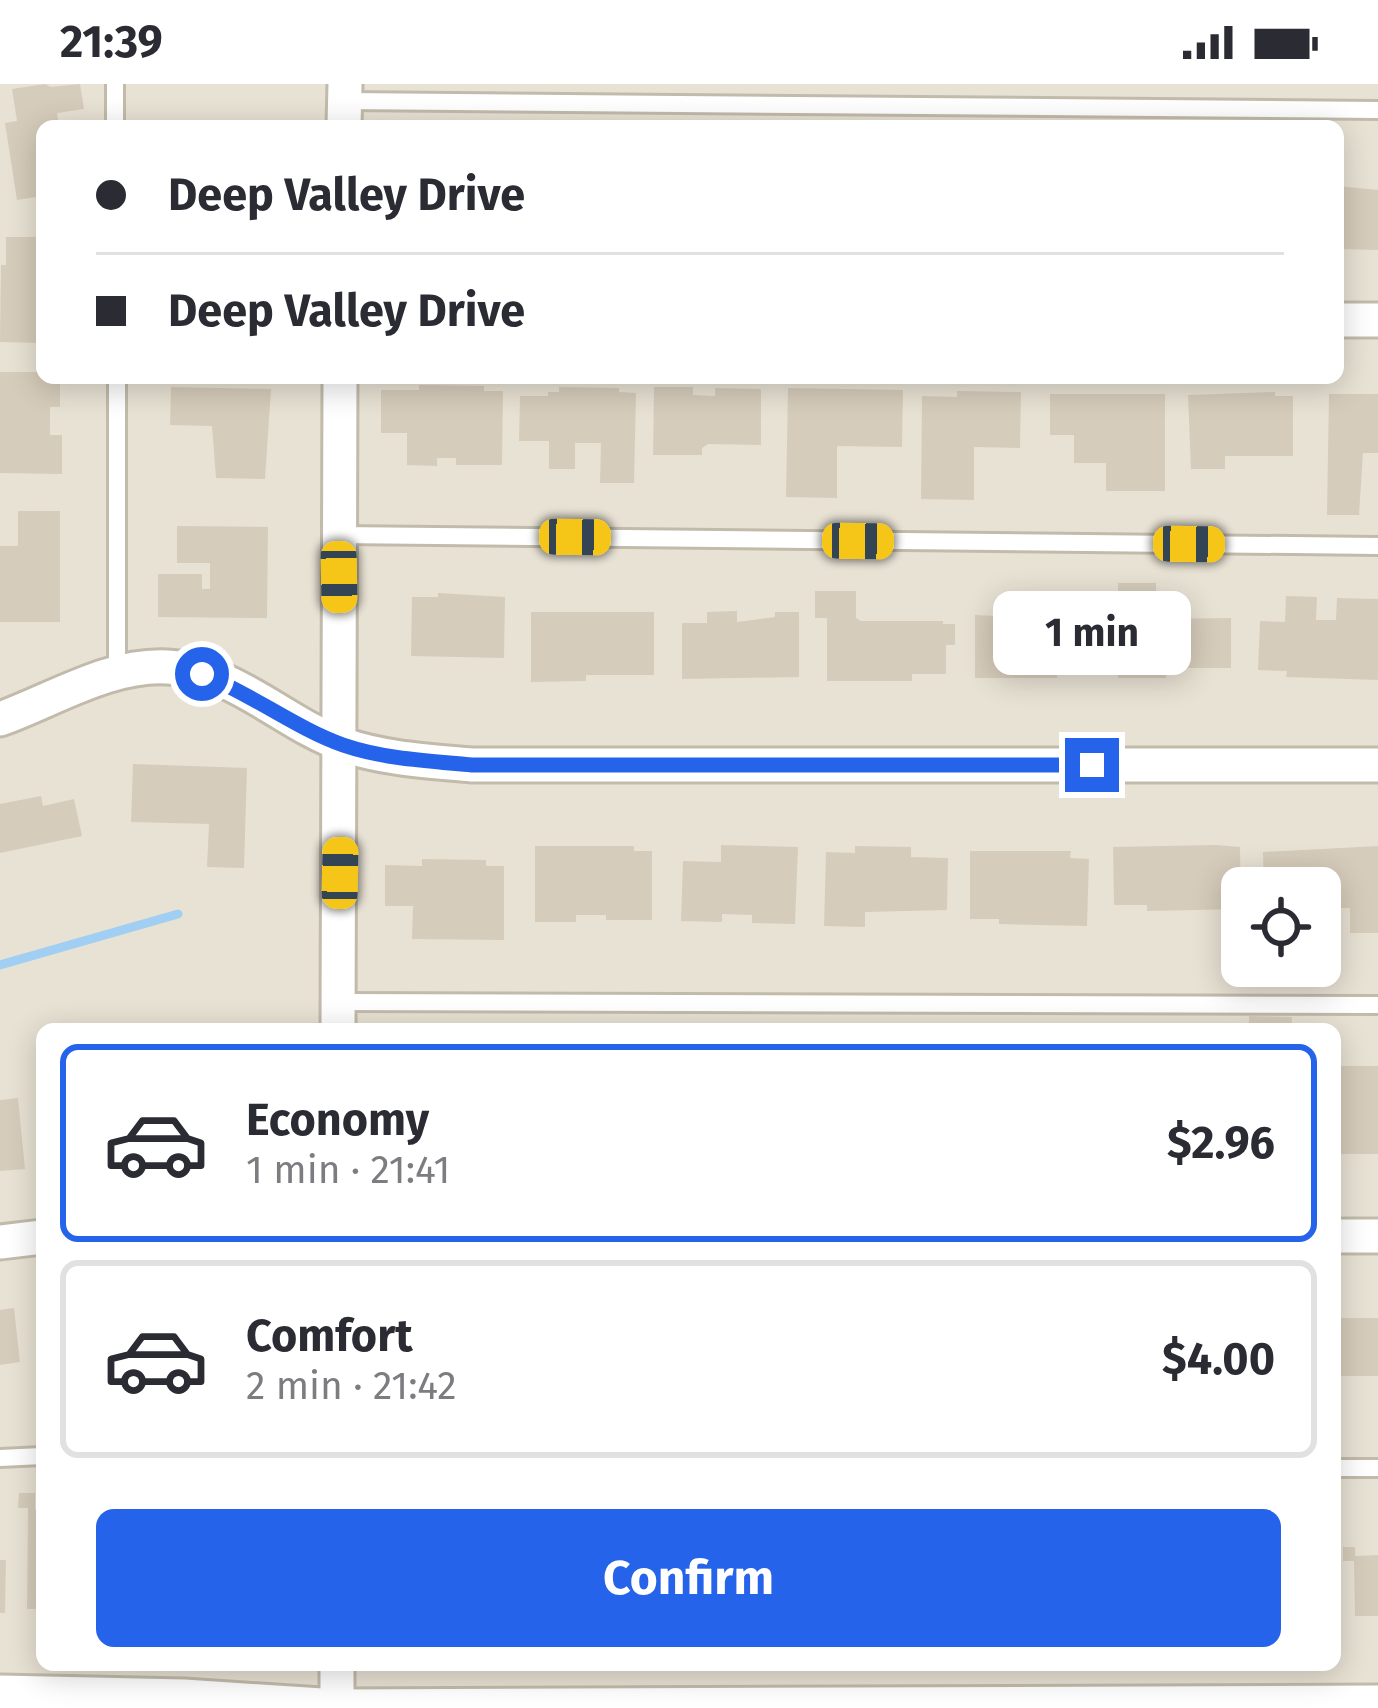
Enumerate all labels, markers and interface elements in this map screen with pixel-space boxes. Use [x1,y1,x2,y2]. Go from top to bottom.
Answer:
text: 21:39 [60,15,163,69]
text: Deep Valley Drive [168,168,525,222]
text: Deep Valley Drive [168,284,525,338]
car [539,518,611,556]
car [822,522,894,560]
car [1153,525,1225,563]
car [320,541,358,613]
callout: 1 min [993,591,1191,675]
text: 1 min [1045,610,1139,656]
route start [175,647,229,701]
route end [1065,738,1119,792]
car [321,837,359,909]
map controls [1221,867,1341,987]
button: locate [1221,867,1341,987]
icon: car [102,1089,210,1197]
text: Economy [246,1093,429,1147]
text: $2.96 [1167,1116,1275,1170]
text: 1 min · 21:41 [246,1147,450,1193]
icon: car [102,1305,210,1413]
text: Comfort [246,1309,413,1363]
text: $4.00 [1162,1332,1275,1386]
text: 2 min · 21:42 [246,1363,457,1409]
button: Confirm [96,1509,1281,1647]

